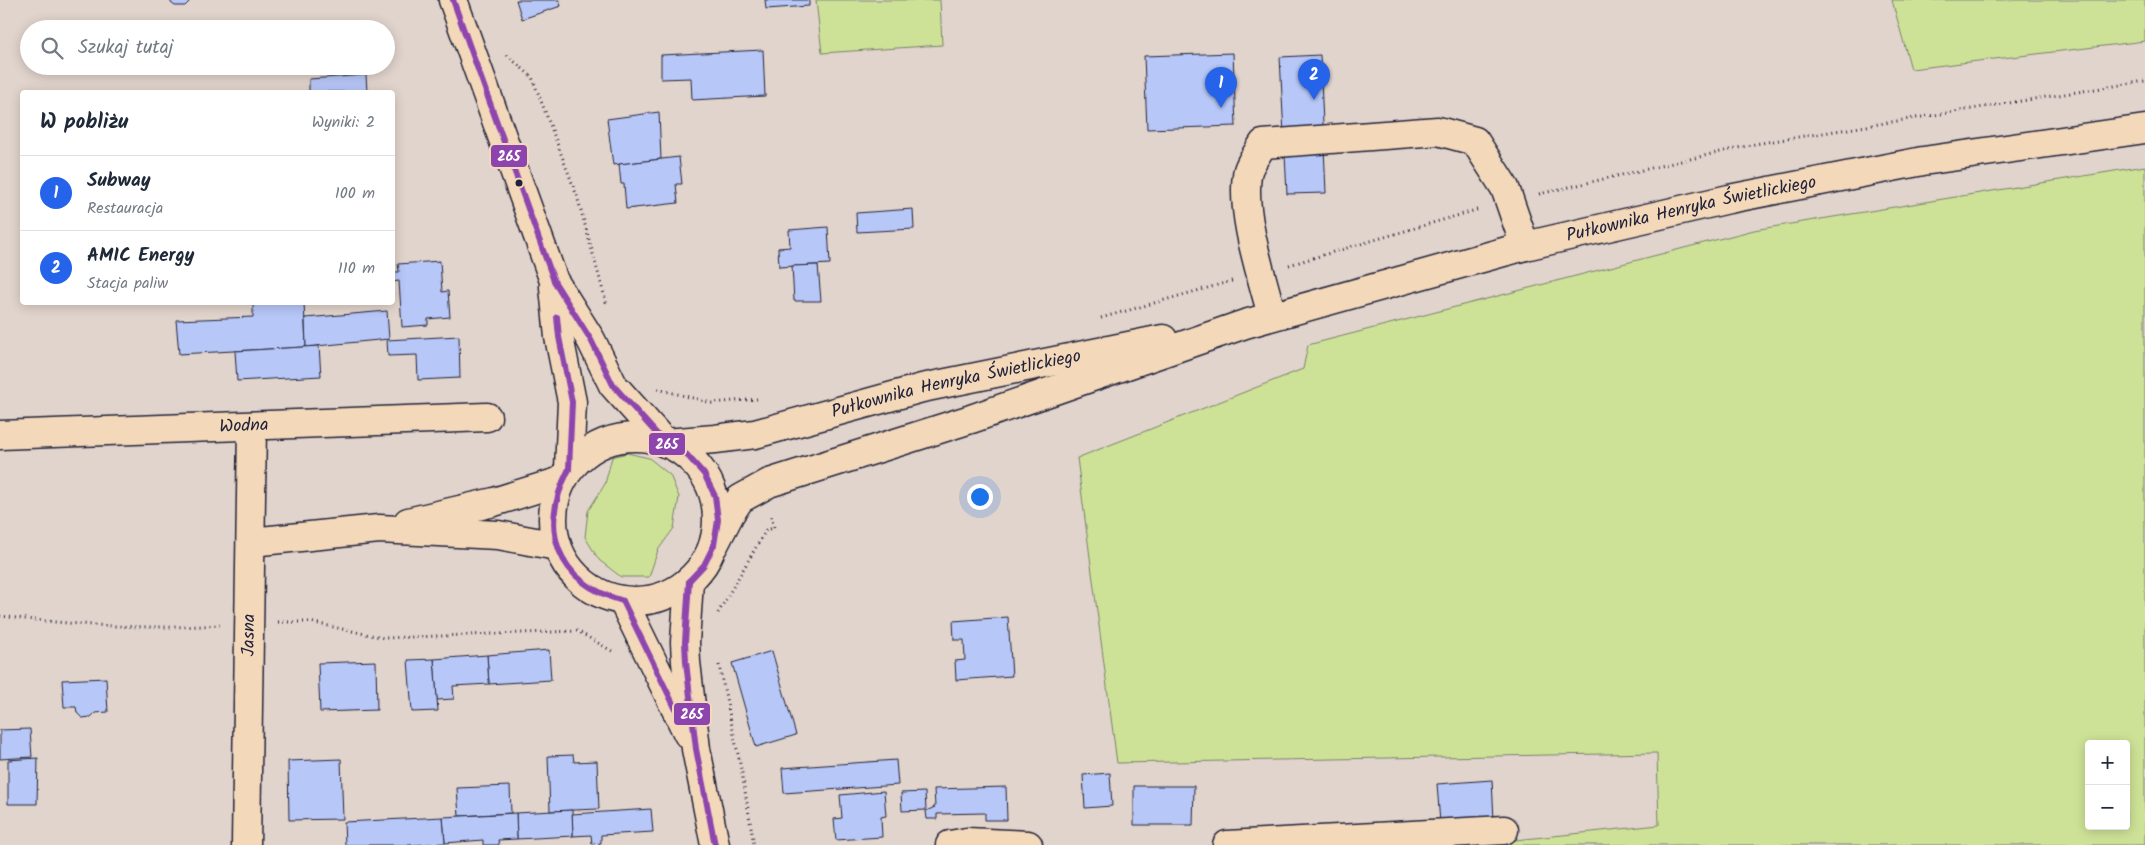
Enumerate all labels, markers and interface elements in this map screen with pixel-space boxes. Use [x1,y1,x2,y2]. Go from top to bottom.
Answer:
search box [20,20,395,75]
text: Szukaj tutaj [78,33,173,63]
icon: search [38,34,66,62]
pin: 2 [1298,59,1330,100]
pin: 1 [1205,67,1237,108]
text: W pobliżu [40,106,128,139]
text: Wyniki: 2 [312,110,375,135]
line badge: 265 [490,144,528,168]
text: 265 [498,146,522,168]
text: Subway [87,166,151,196]
street label: Pułkownika Henryka Świetlickiego [1563,168,1819,251]
unlabelled marker [514,178,524,188]
text: 1 [54,181,58,206]
text: 100 m [335,181,375,206]
text: Restauracja [87,196,163,221]
text: AMIC Energy [87,241,194,271]
text: 2 [51,256,61,281]
text: 110 m [338,256,375,281]
text: Stacja paliw [87,271,168,296]
street label: Pułkownika Henryka Świetlickiego [828,342,1084,427]
street label: Wodna [219,411,269,441]
line badge: 265 [648,432,686,456]
text: 265 [656,434,680,456]
your location [967,484,993,510]
street label: Jasna [234,614,264,657]
line badge: 265 [673,702,711,726]
text: 265 [681,704,705,726]
map controls [2085,740,2130,830]
button: + [2085,740,2130,785]
button: − [2085,785,2130,830]

